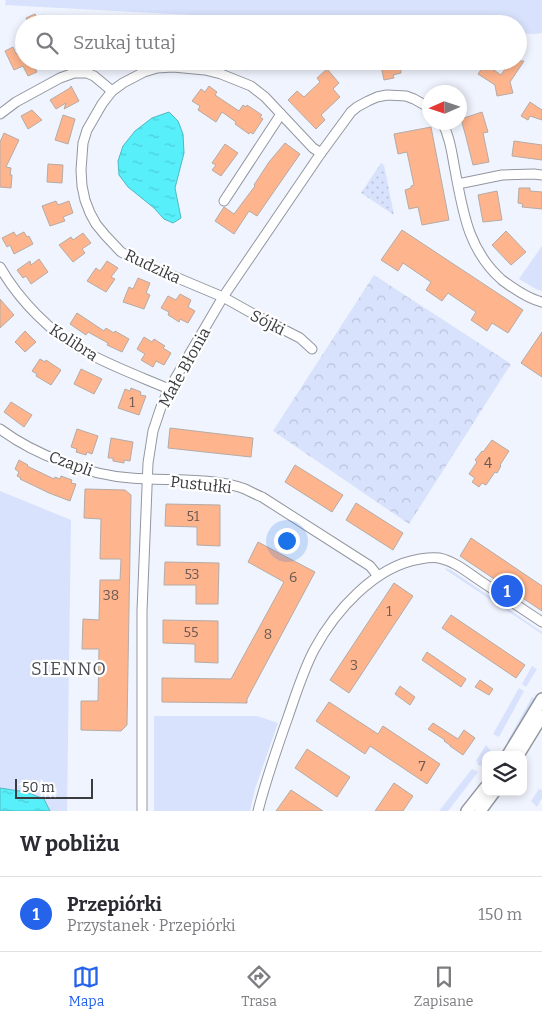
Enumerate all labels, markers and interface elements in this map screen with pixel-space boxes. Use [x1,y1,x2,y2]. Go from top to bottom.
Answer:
search box [15,15,527,70]
icon: search [33,29,61,57]
text: Szukaj tutaj [73,31,176,54]
north arrow [422,85,467,130]
street label: Rudzika [122,245,184,288]
street label: Sójki [247,306,289,339]
street label: Kolibra [46,320,102,365]
street label: Małe Błonia [155,324,214,410]
house number: 1 [129,394,135,411]
street label: Czapli [46,447,96,480]
house number: 4 [484,455,492,472]
street label: Pustułki [169,472,233,497]
house number: 51 [187,508,200,525]
your location [274,528,300,554]
house number: 53 [184,566,200,583]
house number: 6 [289,569,297,586]
pin: 1 [491,572,523,610]
house number: 38 [103,587,119,604]
house number: 1 [386,603,392,620]
house number: 55 [184,624,198,641]
house number: 8 [264,626,272,643]
house number: 3 [350,657,358,674]
district label: SIENNO [31,658,107,680]
map controls [482,751,527,796]
button: layers [482,751,527,796]
house number: 7 [418,758,426,775]
scale bar [15,776,92,799]
text: 50 m [22,779,55,796]
text: W pobliżu [20,831,120,857]
text: Przepiórki [67,893,162,916]
text: 1 [33,905,39,924]
text: 150 m [478,905,522,924]
text: Przystanek · Przepiórki [67,916,236,935]
tab: Mapa [68,963,104,1010]
tab: Trasa [241,963,277,1010]
tab: Zapisane [414,963,474,1010]

